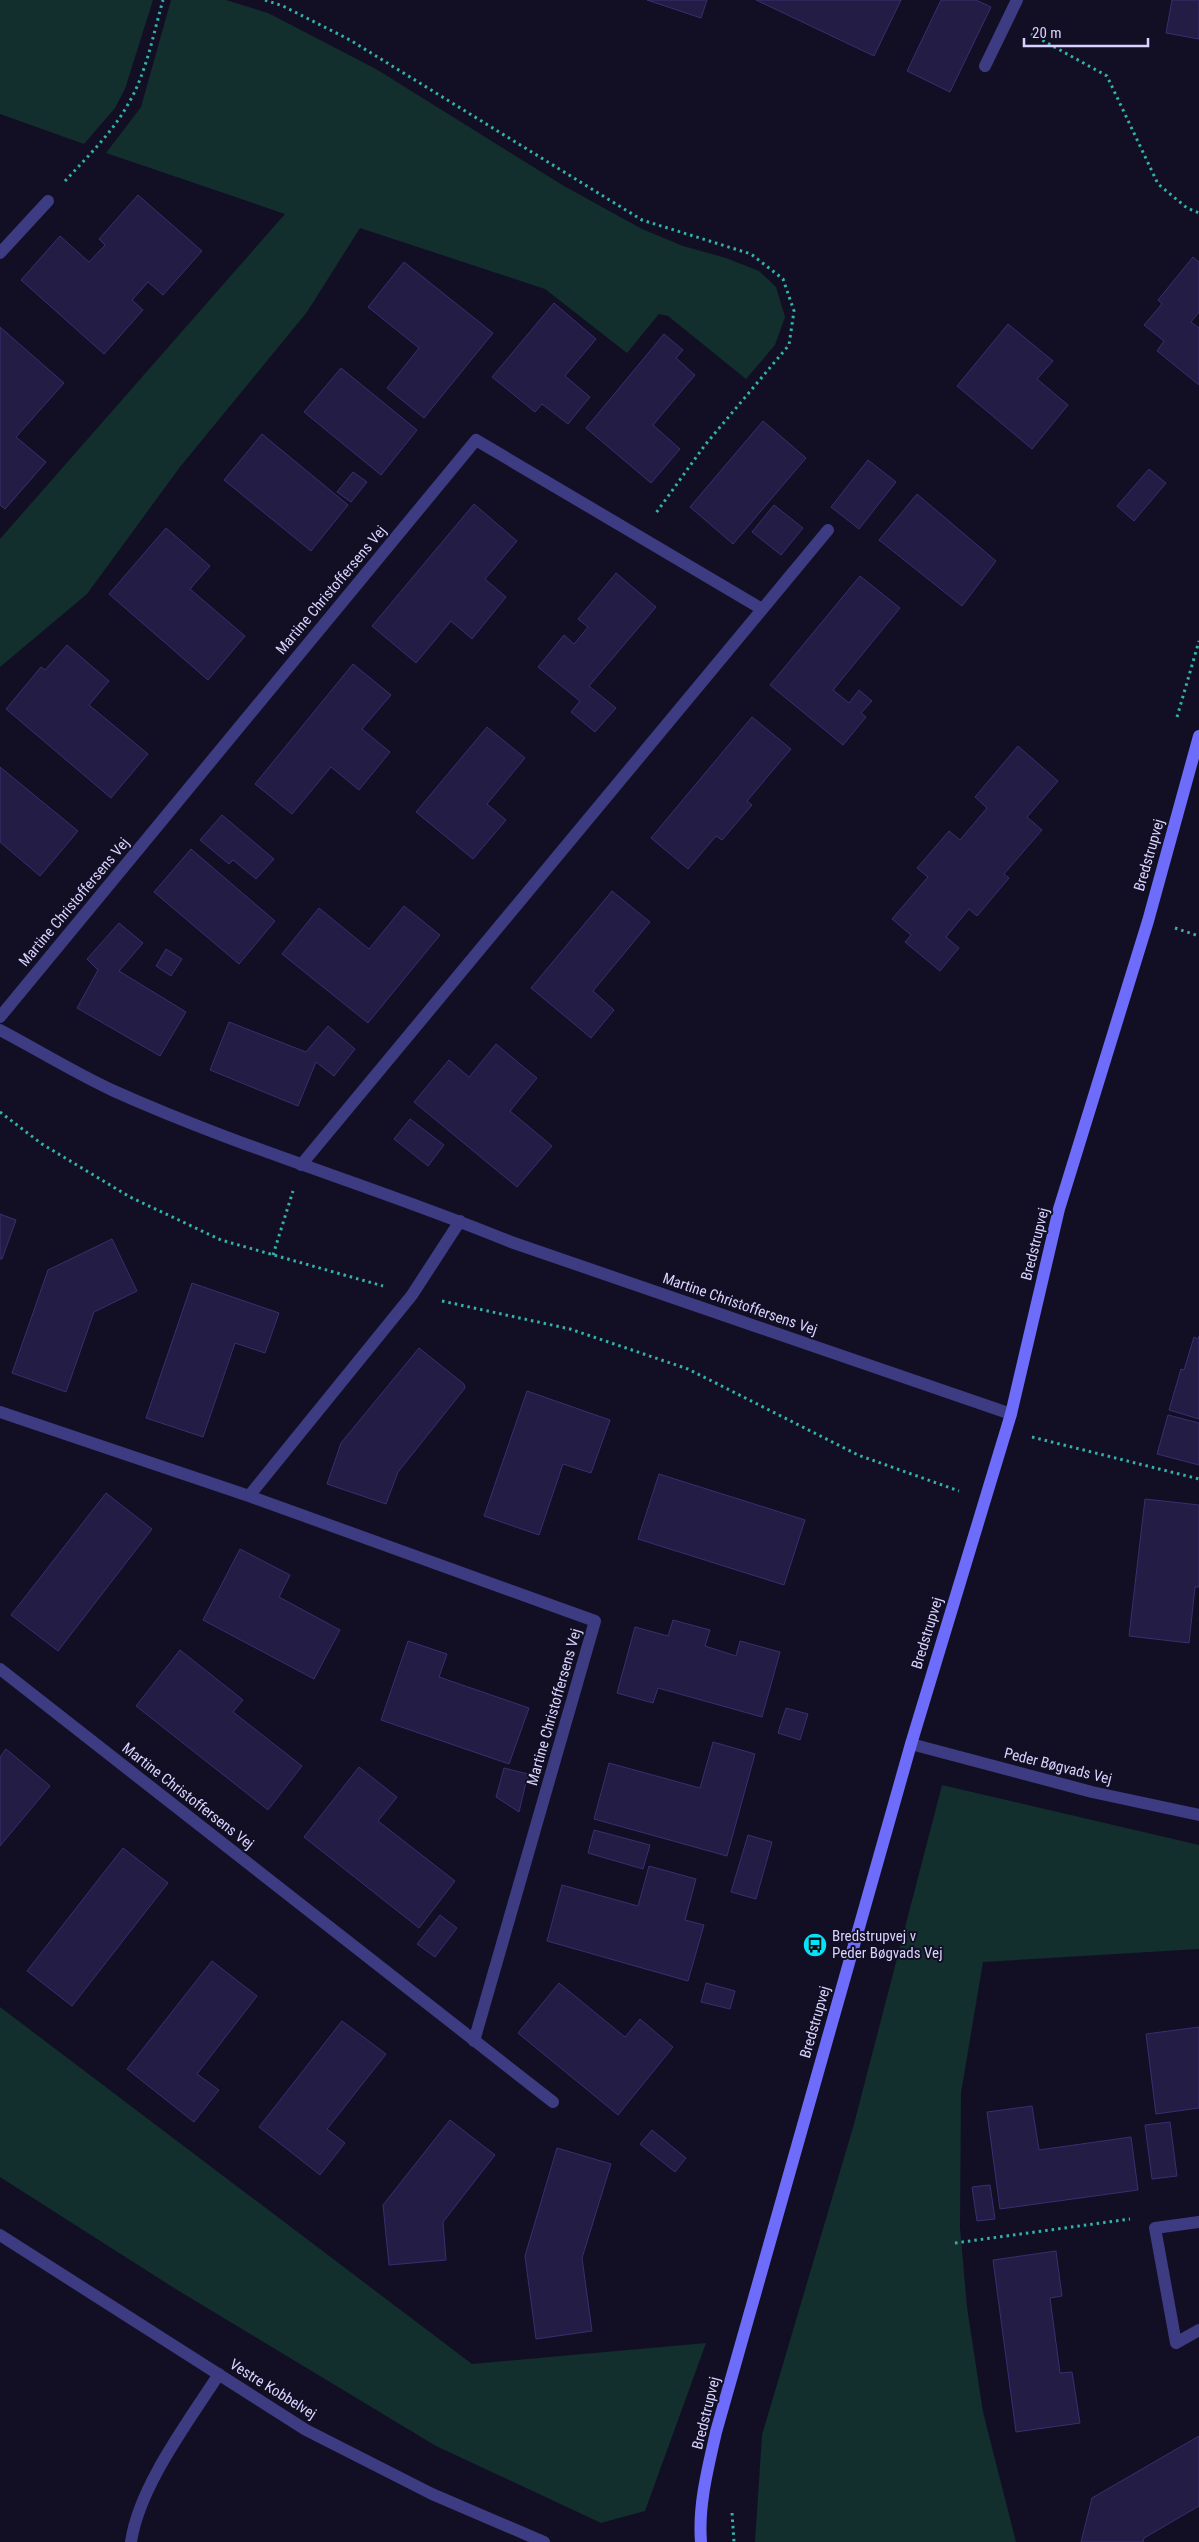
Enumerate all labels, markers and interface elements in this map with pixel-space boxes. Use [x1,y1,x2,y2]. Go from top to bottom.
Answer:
scale bar [1024,15,1148,47]
text: 20 m [1032,24,1062,42]
street label: Martine Christoffersens Vej [272,522,390,658]
street label: Bredstrupvej [1130,817,1168,893]
street label: Martine Christoffersens Vej [15,834,133,970]
street label: Bredstrupvej [1017,1206,1053,1282]
street label: Martine Christoffersens Vej [660,1269,820,1339]
street label: Bredstrupvej [908,1595,946,1671]
street label: Martine Christoffersens Vej [523,1627,585,1787]
street label: Martine Christoffersens Vej [119,1739,257,1853]
street label: Peder Bøgvads Vej [1002,1744,1114,1788]
place label: Bredstrupvej v Peder Bøgvads Vej [832,1927,943,1962]
bus stop icon: Bredstrupvej v Peder Bøgvads Vej [802,1932,828,1958]
street label: Bredstrupvej [796,1984,834,2060]
street label: Vestre Kobbelvej [226,2355,320,2423]
street label: Bredstrupvej [688,2375,724,2451]

